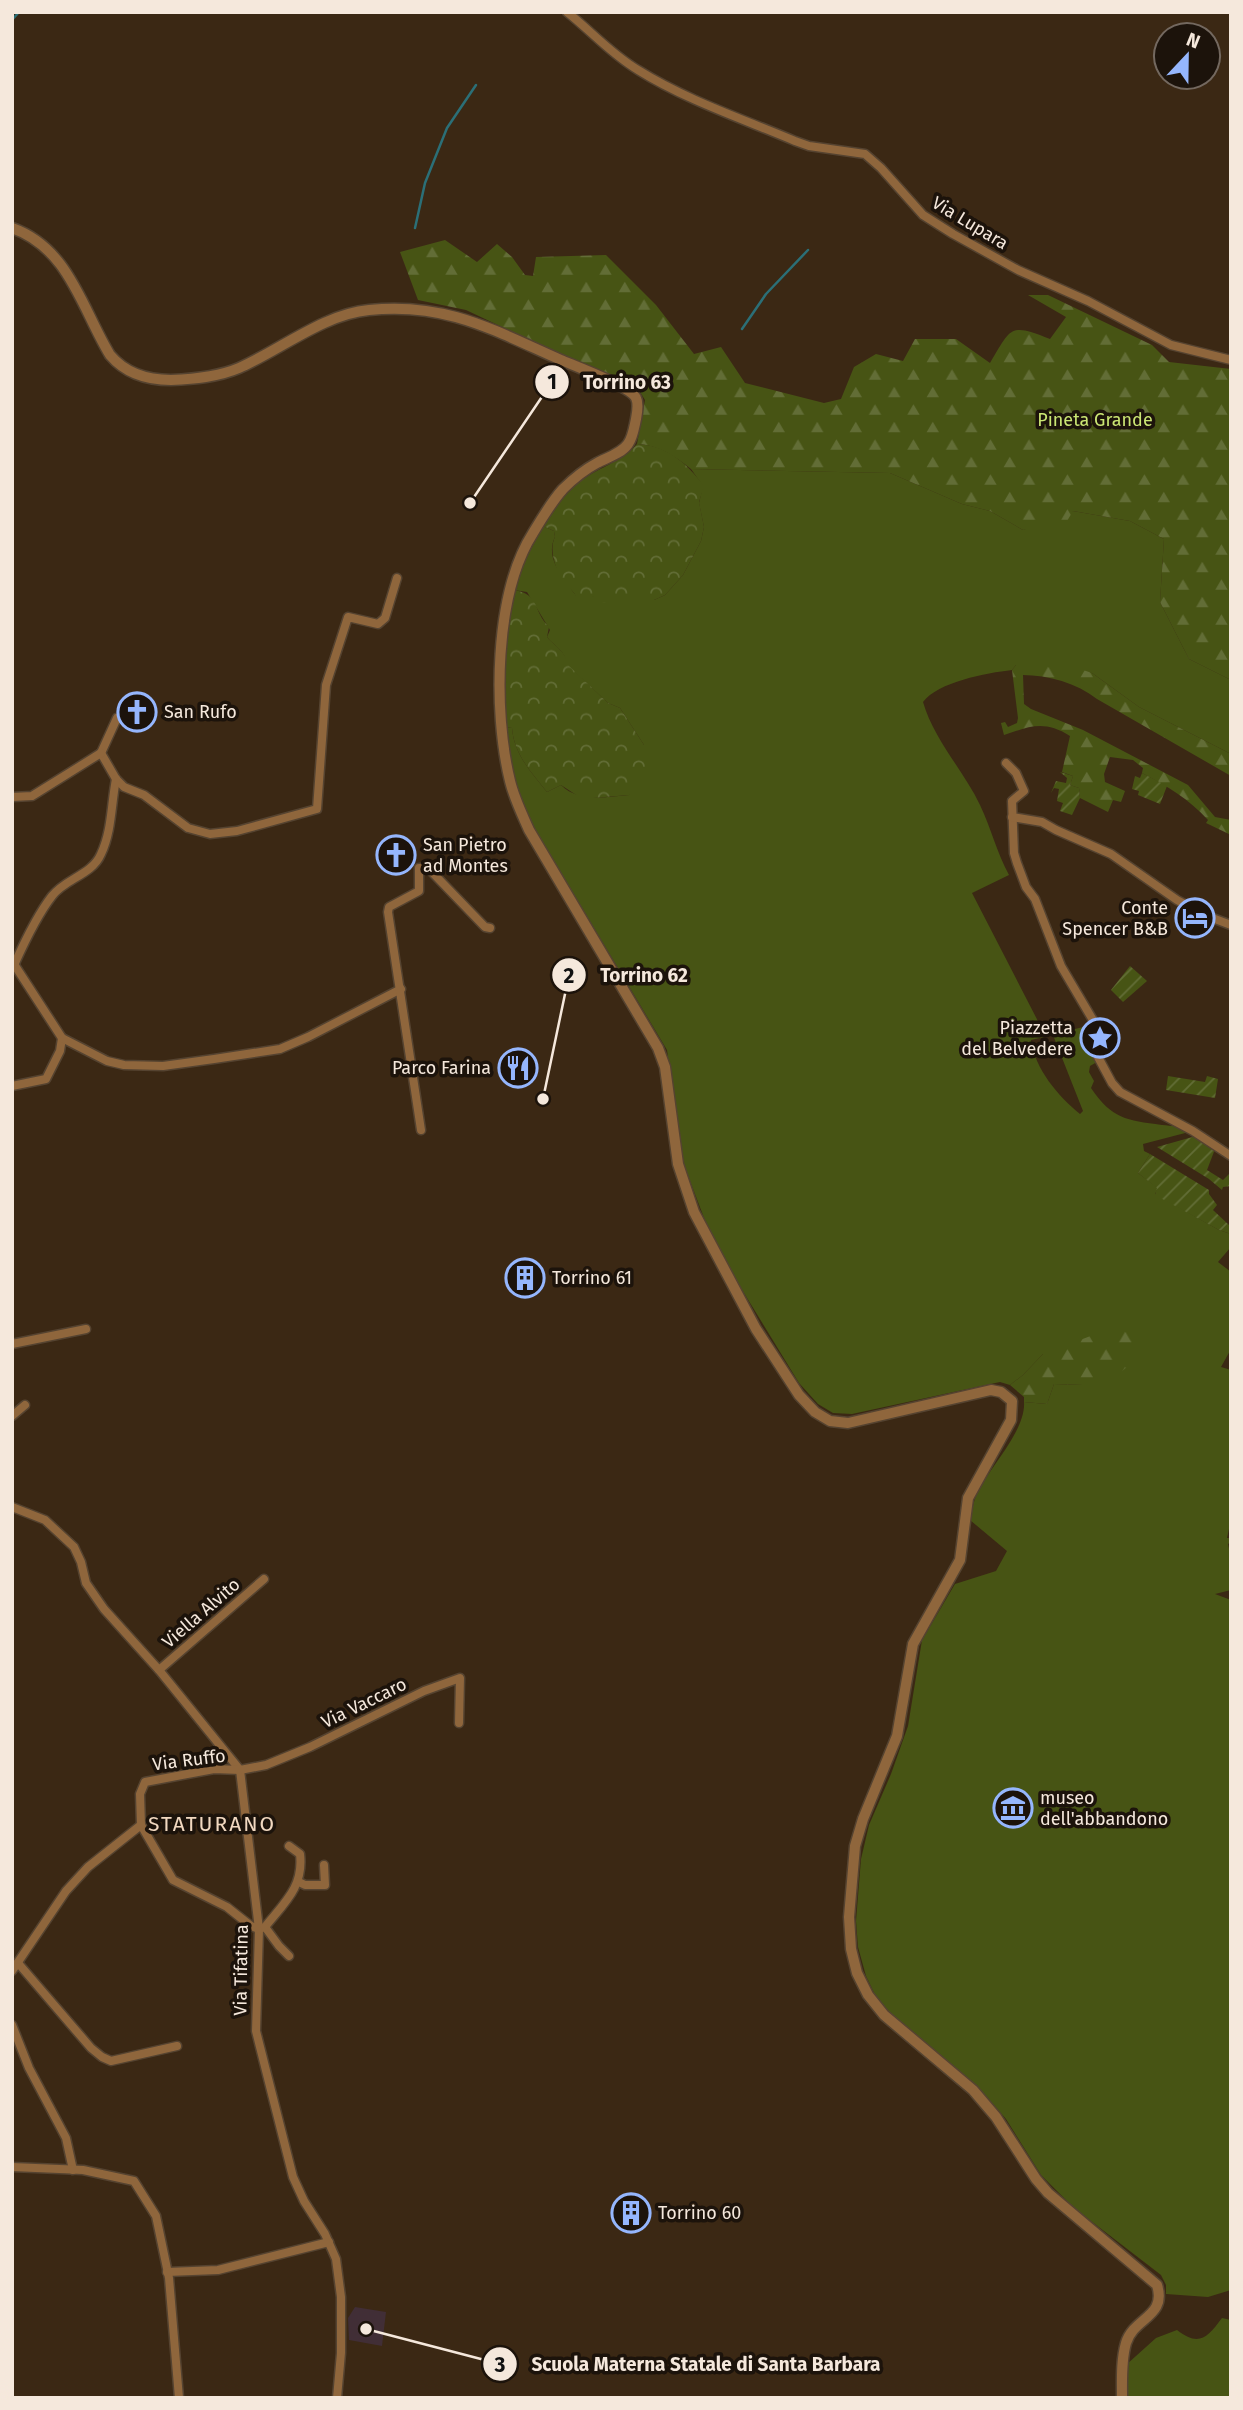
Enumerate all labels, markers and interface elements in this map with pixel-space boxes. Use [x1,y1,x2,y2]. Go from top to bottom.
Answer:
north arrow [1152,21,1222,91]
text: N [1183,28,1203,54]
street label: Via Lupara [928,192,1012,254]
callout: Torrino 63 [534,362,685,402]
text: 1 [547,369,557,395]
text: Torrino 63 [583,371,671,394]
park label: Pineta Grande [1037,409,1153,431]
church icon: San Rufo [116,691,158,733]
place label: San Rufo [164,701,237,723]
church icon: San Pietro ad Montes [375,834,417,876]
place label: San Pietro ad Montes [423,834,508,877]
place label: Conte Spencer B&B [1062,897,1168,940]
hotel icon: Conte Spencer B&B [1174,897,1216,939]
callout: Torrino 62 [551,955,702,995]
text: 2 [564,963,575,989]
text: Torrino 62 [600,964,688,987]
place label: Piazzetta del Belvedere [961,1017,1073,1060]
place icon: Piazzetta del Belvedere [1079,1017,1121,1059]
restaurant icon: Parco Farina [497,1047,539,1089]
place label: Parco Farina [392,1057,491,1079]
building icon: Torrino 61 [504,1257,546,1299]
place label: Torrino 61 [552,1267,632,1289]
street label: Viella Alvito [158,1573,244,1653]
street label: Via Vaccaro [318,1673,410,1733]
street label: Via Ruffo [151,1745,227,1775]
museum icon: museo dell'abbandono [992,1787,1034,1829]
place label: museo dell'abbandono [1040,1787,1168,1830]
district label: STATURANO [148,1811,276,1837]
street label: Via Tifatina [229,1924,253,2016]
building icon: Torrino 60 [610,2192,652,2234]
place label: Torrino 60 [658,2202,741,2224]
callout: Scuola Materna Statale di Santa Barbara [482,2344,894,2384]
text: 3 [494,2352,506,2378]
text: Scuola Materna Statale di Santa Barbara [532,2353,881,2376]

